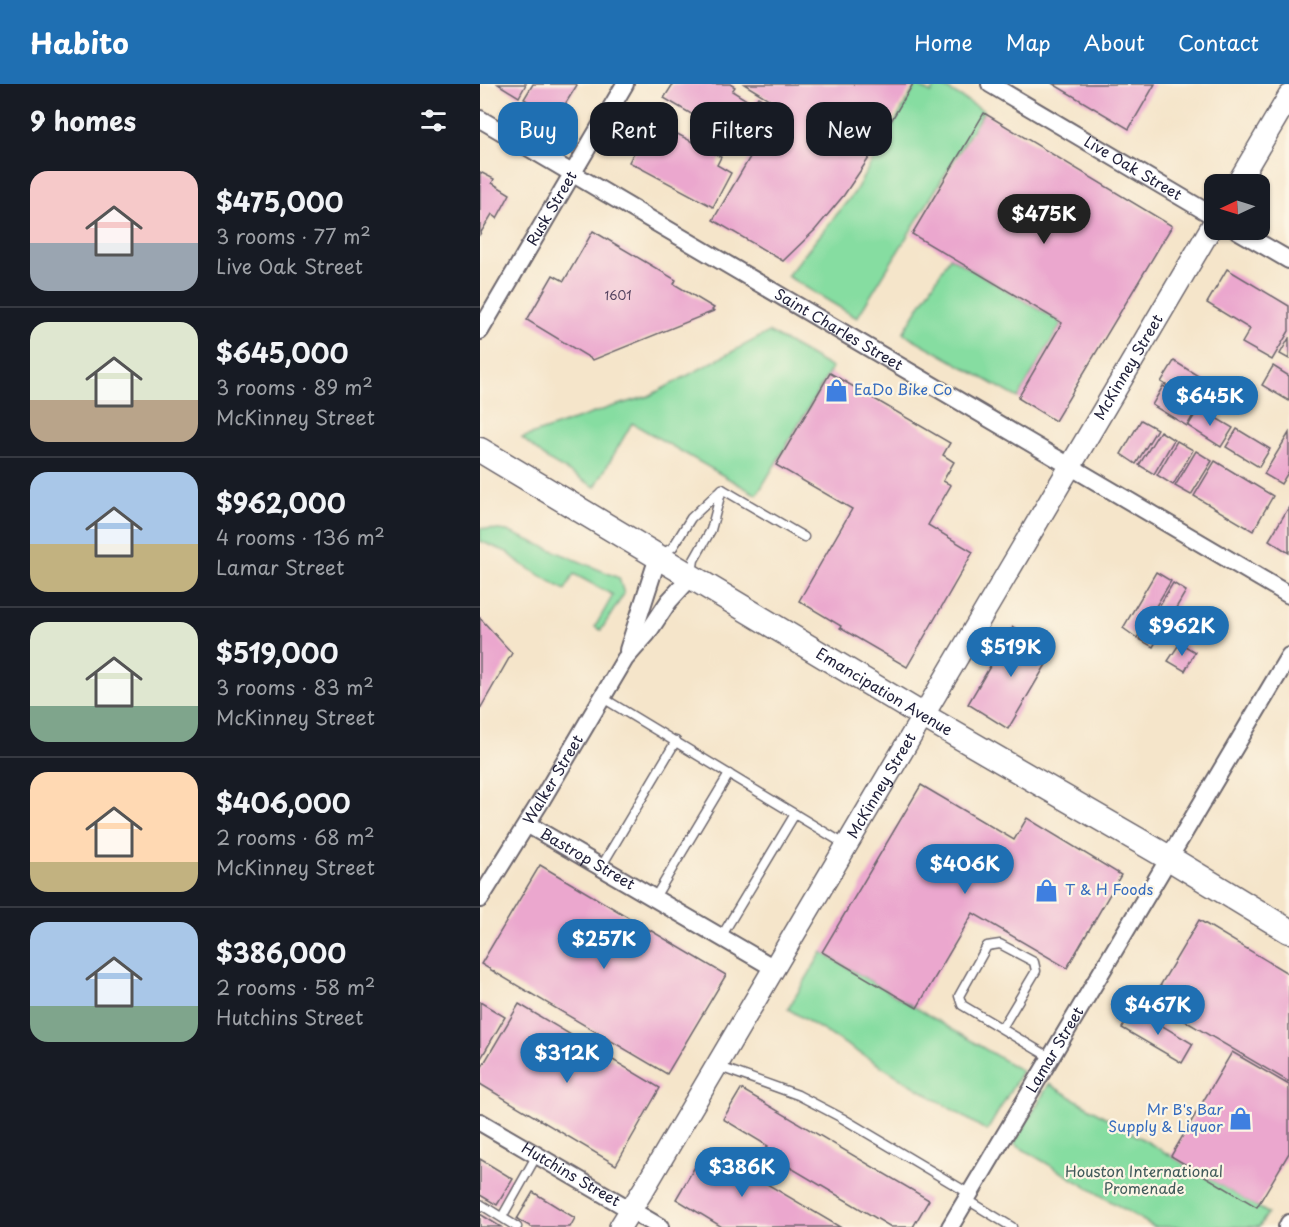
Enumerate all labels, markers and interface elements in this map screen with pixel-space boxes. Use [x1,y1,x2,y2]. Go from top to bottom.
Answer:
text: Habito [30,21,129,64]
text: Home [914,26,973,58]
text: Map [1006,26,1051,58]
text: About [1084,26,1145,58]
text: Contact [1178,26,1259,58]
text: 9 homes [30,101,136,140]
chip: Buy [498,102,578,156]
chip: Rent [590,102,678,156]
chip: Filters [690,102,794,156]
chip: New [806,102,892,156]
icon: filters [417,104,450,137]
street label: Live Oak Street [1080,129,1187,205]
street label: Rusk Street [520,166,582,249]
north arrow [1204,174,1270,240]
map controls [1204,174,1270,240]
text: $475,000 [216,182,344,221]
pin: $475K [1002,194,1086,245]
icon: home [78,195,150,267]
text: $475K [1012,198,1076,228]
text: 3 rooms · 77 m² [216,221,371,251]
text: Live Oak Street [216,251,363,281]
street label: Saint Charles Street [771,282,908,376]
house number: 1601 [604,286,632,304]
street label: McKinney Street [1087,309,1168,424]
text: $645,000 [216,333,348,372]
icon: home [78,346,150,418]
text: 3 rooms · 89 m² [216,372,373,402]
pin: $645K [1168,376,1252,427]
shop icon: EaDo Bike Co [823,377,849,403]
place label: EaDo Bike Co [854,377,952,400]
text: $645K [1176,380,1244,410]
text: McKinney Street [216,402,375,432]
text: $962,000 [216,483,346,522]
icon: home [78,496,150,568]
text: 4 rooms · 136 m² [216,522,385,552]
text: Lamar Street [216,552,345,582]
pin: $962K [1140,606,1224,657]
text: $962K [1149,610,1215,640]
pin: $519K [969,627,1053,678]
text: $519K [981,631,1041,661]
text: $519,000 [216,633,338,672]
street label: Emancipation Avenue [812,641,957,740]
icon: home [78,646,150,718]
text: 3 rooms · 83 m² [216,672,374,702]
text: McKinney Street [216,702,375,732]
street label: McKinney Street [840,728,921,842]
street label: Walker Street [516,730,588,828]
text: $406,000 [216,783,351,822]
icon: home [78,796,150,868]
street label: Bastrop Street [537,821,640,895]
text: 2 rooms · 68 m² [216,822,375,852]
pin: $406K [923,844,1007,895]
text: $406K [930,848,1000,878]
text: McKinney Street [216,852,375,882]
shop icon: T & H Foods [1034,877,1060,903]
place label: T & H Foods [1065,877,1153,900]
pin: $257K [562,919,646,970]
text: $257K [572,923,636,953]
text: $386,000 [216,933,346,972]
icon: home [78,946,150,1018]
text: 2 rooms · 58 m² [216,972,375,1002]
pin: $467K [1116,985,1200,1036]
text: $467K [1125,989,1191,1019]
text: Hutchins Street [216,1002,363,1032]
street label: Lamar Street [1019,1002,1088,1096]
pin: $312K [525,1033,609,1084]
text: $312K [534,1037,600,1067]
place label: Mr B's Bar Supply & Liquor [1108,1097,1223,1137]
shop icon: Mr B's Bar Supply & Liquor [1228,1106,1254,1132]
street label: Hutchins Street [518,1136,625,1211]
pin: $386K [700,1147,784,1198]
text: $386K [709,1151,775,1181]
park label: Houston International Promenade [1065,1159,1223,1199]

